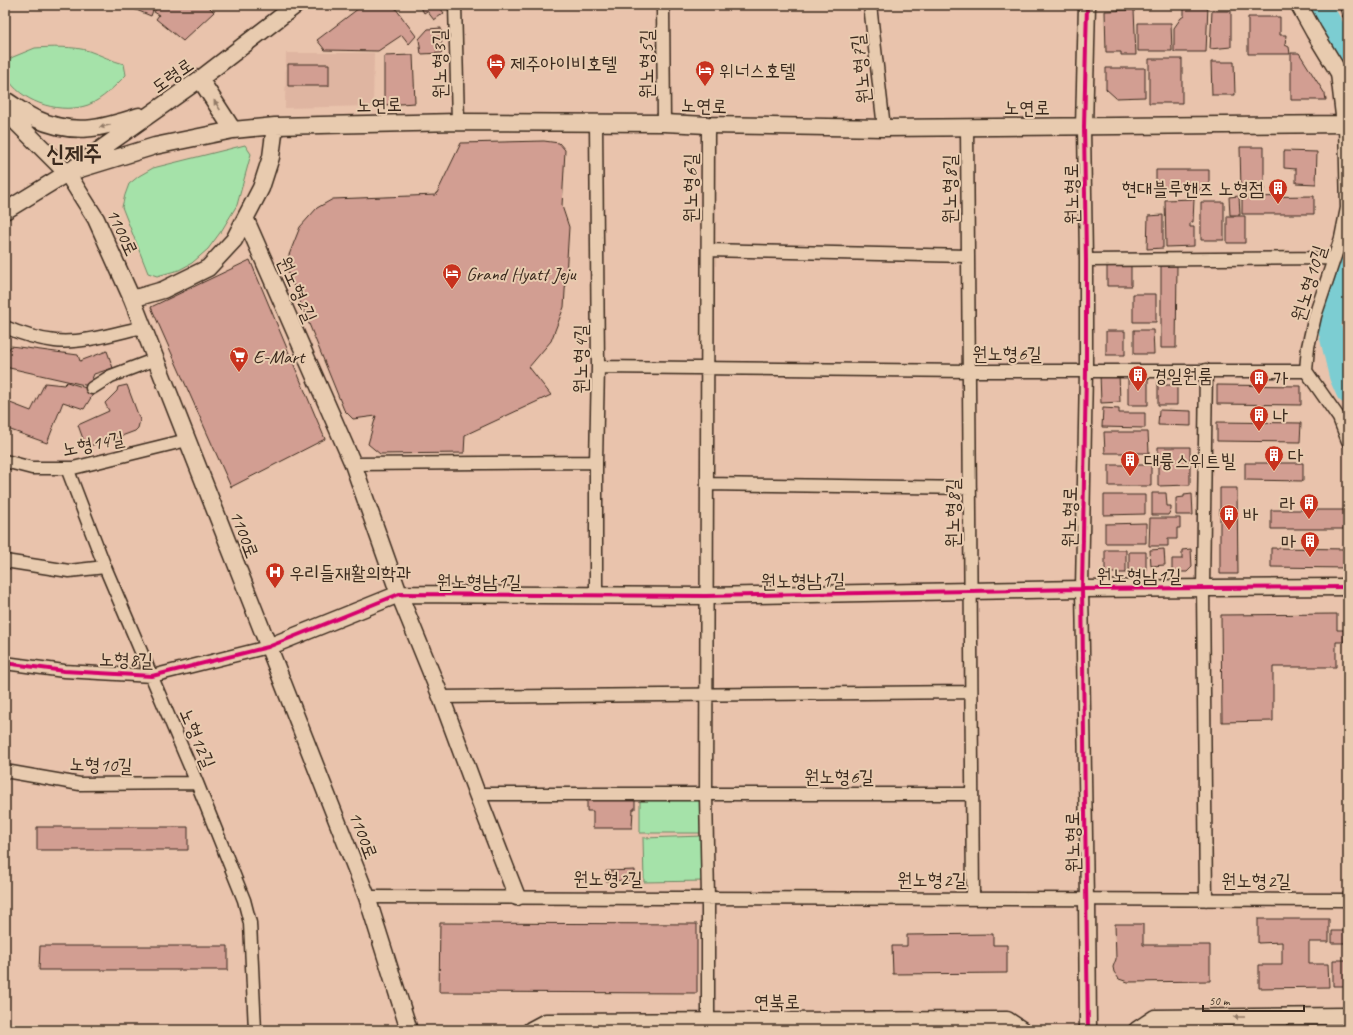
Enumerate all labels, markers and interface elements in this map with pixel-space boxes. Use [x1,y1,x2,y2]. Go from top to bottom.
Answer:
street label: 원노형3길 [427,29,453,99]
street label: 원노형5길 [635,29,659,99]
street label: 원노형7길 [845,33,877,105]
hotel icon: 제주아이비호텔 [485,52,507,80]
place label: 제주아이비호텔 [510,52,617,76]
street label: 도령로 [147,53,198,99]
hotel icon: 위너스호텔 [694,59,716,87]
place label: 위너스호텔 [719,59,795,83]
street label: 노연로 [356,93,402,117]
street label: 노연로 [681,93,727,119]
street label: 노연로 [1004,96,1050,120]
one-way arrow [213,99,220,110]
one-way arrow [99,124,112,130]
district label: 신제주 [46,139,102,168]
street label: 원노형6길 [679,153,703,223]
street label: 원노형8길 [938,154,962,224]
street label: 원노형로 [1059,163,1085,225]
place label: 현대블루핸즈 노형점 [1122,177,1264,201]
building icon: 현대블루핸즈 노형점 [1267,177,1289,205]
street label: 1100로 [101,205,143,260]
street label: 원노형10길 [1286,242,1332,324]
street label: 원노형2길 [272,253,322,326]
hotel icon: Grand Hyatt Jeju [441,262,463,290]
place label: Grand Hyatt Jeju [466,262,577,286]
street label: 원노형4길 [569,324,593,394]
street label: 원노형6길 [972,342,1042,366]
supermarket icon: E-Mart [228,345,250,373]
place label: E-Mart [253,345,306,369]
building icon: 경일원룸 [1127,364,1149,392]
place label: 경일원룸 [1152,364,1213,388]
building icon: 가 [1248,367,1270,395]
place label: 가 [1273,367,1289,391]
building icon: 나 [1248,404,1270,432]
place label: 나 [1273,404,1288,428]
street label: 노형14길 [60,426,126,462]
building icon: 다 [1263,444,1285,472]
place label: 다 [1288,444,1304,468]
building icon: 대륭스위트빌 [1119,449,1141,477]
place label: 대륭스위트빌 [1144,449,1236,473]
street label: 원노형8길 [941,478,965,548]
street label: 원노형로 [1057,486,1083,548]
place label: 라 [1280,492,1296,516]
building icon: 라 [1298,492,1320,520]
building icon: 바 [1218,503,1240,531]
place label: 바 [1243,503,1259,527]
street label: 1100로 [224,507,264,562]
place label: 마 [1281,530,1297,554]
building icon: 마 [1299,530,1321,558]
hospital icon: 우리들재활의학과 [264,561,286,589]
place label: 우리들재활의학과 [289,561,411,585]
street label: 원노형남1길 [1097,564,1182,588]
street label: 원노형남1길 [760,568,846,594]
street label: 원노형남1길 [437,570,522,594]
street label: 노형8길 [99,648,153,672]
street label: 노형12길 [174,705,220,772]
street label: 노형10길 [69,752,133,778]
street label: 원노형6길 [804,765,874,789]
street label: 1100로 [343,808,383,863]
street label: 원노형로 [1060,811,1086,873]
street label: 원노형2길 [573,867,643,891]
street label: 원노형2길 [897,868,967,892]
street label: 원노형2길 [1221,869,1291,893]
scale bar [1203,987,1304,1013]
street label: 연북로 [754,990,800,1014]
text: 50 m [1209,993,1231,1009]
one-way arrow [1232,1014,1245,1020]

